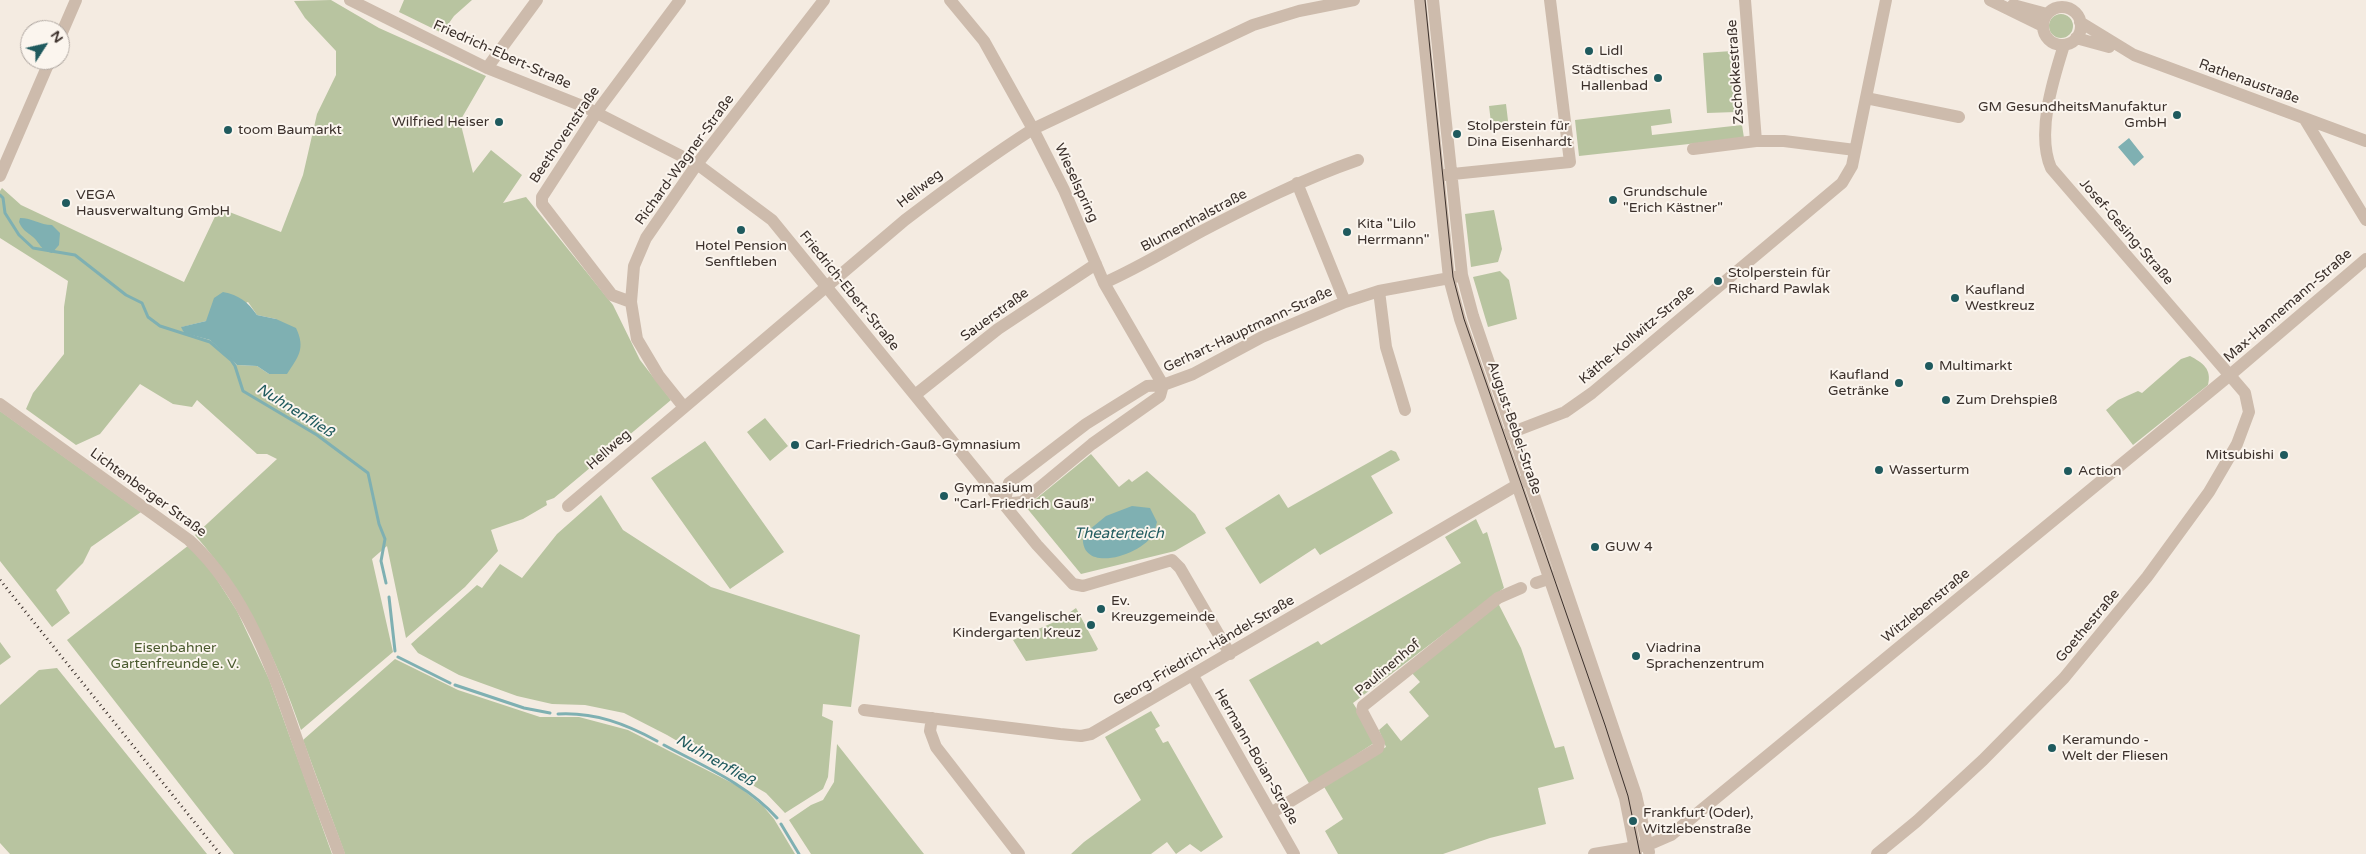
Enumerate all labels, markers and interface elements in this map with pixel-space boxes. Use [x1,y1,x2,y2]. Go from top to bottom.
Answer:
street label: Friedrich-Ebert-Straße [430,17,574,93]
street label: Zschokkestraße [1724,19,1748,125]
north arrow [20,20,70,70]
text: N [47,27,67,46]
place label: Lidl [1599,43,1623,59]
marker: Lidl [1583,45,1595,57]
street label: Rathenaustraße [2196,56,2302,108]
place label: Städtisches Hallenbad [1571,62,1648,94]
marker: Städtisches Hallenbad [1652,72,1664,84]
street label: Beethovenstraße [526,83,604,187]
street label: Richard-Wagner-Straße [632,92,738,228]
place label: GM GesundheitsManufaktur GmbH [1978,99,2167,132]
marker: GM GesundheitsManufaktur GmbH [2171,109,2183,121]
place label: Wilfried Heiser [392,114,489,130]
marker: Wilfried Heiser [493,116,505,128]
place label: Stolperstein für Dina Eisenhardt [1467,118,1572,150]
place label: toom Baumarkt [238,122,342,138]
marker: toom Baumarkt [222,124,234,136]
marker: Stolperstein für Dina Eisenhardt [1451,128,1463,140]
street label: Wieselspring [1050,141,1102,225]
street label: Hellweg [894,166,946,212]
street label: Josef-Gesing-Straße [2075,175,2177,289]
place label: Grundschule "Erich Kästner" [1623,184,1723,216]
street label: Blumenthalstraße [1138,186,1250,256]
place label: VEGA Hausverwaltung GmbH [76,187,230,220]
marker: Grundschule "Erich Kästner" [1607,194,1619,206]
marker: VEGA Hausverwaltung GmbH [60,197,72,209]
place label: Kita "Lilo Herrmann" [1357,216,1430,248]
marker: Hotel Pension Senftleben [735,224,747,236]
marker: Kita "Lilo Herrmann" [1341,226,1353,238]
street label: Friedrich-Ebert-Straße [795,228,903,354]
place label: Hotel Pension Senftleben [695,238,787,270]
street label: Max-Hannemann-Straße [2220,246,2356,366]
place label: Stolperstein für Richard Pawlak [1728,265,1830,298]
marker: Stolperstein für Richard Pawlak [1712,275,1724,287]
street label: Käthe-Kollwitz-Straße [1576,282,1698,388]
place label: Kaufland Westkreuz [1965,282,2035,314]
street label: Gerhart-Hauptmann-Straße [1161,283,1335,377]
street label: Sauerstraße [958,285,1032,345]
marker: Kaufland Westkreuz [1949,292,1961,304]
place label: Multimarkt [1939,358,2012,374]
street label: August-Bebel-Straße [1483,359,1545,497]
marker: Multimarkt [1923,360,1935,372]
place label: Kaufland Getränke [1828,367,1889,400]
marker: Kaufland Getränke [1893,377,1905,389]
water label: Nuhnenfließ [253,380,337,442]
place label: Zum Drehspieß [1956,392,2057,408]
marker: Zum Drehspieß [1940,394,1952,406]
street label: Hellweg [583,426,635,474]
place label: Carl-Friedrich-Gauß-Gymnasium [805,437,1021,453]
marker: Carl-Friedrich-Gauß-Gymnasium [789,439,801,451]
street label: Lichtenberger Straße [86,445,210,541]
place label: Mitsubishi [2205,447,2274,463]
marker: Mitsubishi [2278,449,2290,461]
place label: Wasserturm [1889,462,1969,478]
place label: Action [2078,463,2122,479]
marker: Wasserturm [1873,464,1885,476]
marker: Action [2062,465,2074,477]
place label: Gymnasium "Carl-Friedrich Gauß" [954,480,1094,512]
marker: Gymnasium "Carl-Friedrich Gauß" [938,490,950,502]
water label: Theaterteich [1074,525,1164,543]
place label: GUW 4 [1605,539,1653,555]
marker: GUW 4 [1589,541,1601,553]
street label: Witzlebenstraße [1879,565,1973,647]
street label: Goethestraße [2052,586,2124,666]
street label: Georg-Friedrich-Händel-Straße [1111,592,1297,710]
place label: Ev. Kreuzgemeinde [1111,593,1215,626]
marker: Ev. Kreuzgemeinde [1095,603,1107,615]
place label: Evangelischer Kindergarten Kreuz [952,609,1081,642]
marker: Evangelischer Kindergarten Kreuz [1085,619,1097,631]
street label: Paulinenhof [1352,636,1424,700]
park label: Eisenbahner Gartenfreunde e. V. [111,640,239,672]
place label: Viadrina Sprachenzentrum [1646,640,1764,672]
marker: Viadrina Sprachenzentrum [1630,650,1642,662]
street label: Hermann-Boian-Straße [1210,686,1302,828]
water label: Nuhnenfließ [673,731,757,791]
place label: Keramundo - Welt der Fliesen [2062,732,2168,764]
marker: Keramundo - Welt der Fliesen [2046,742,2058,754]
place label: Frankfurt (Oder), Witzlebenstraße [1643,805,1754,838]
marker: Frankfurt (Oder), Witzlebenstraße [1627,815,1639,827]

